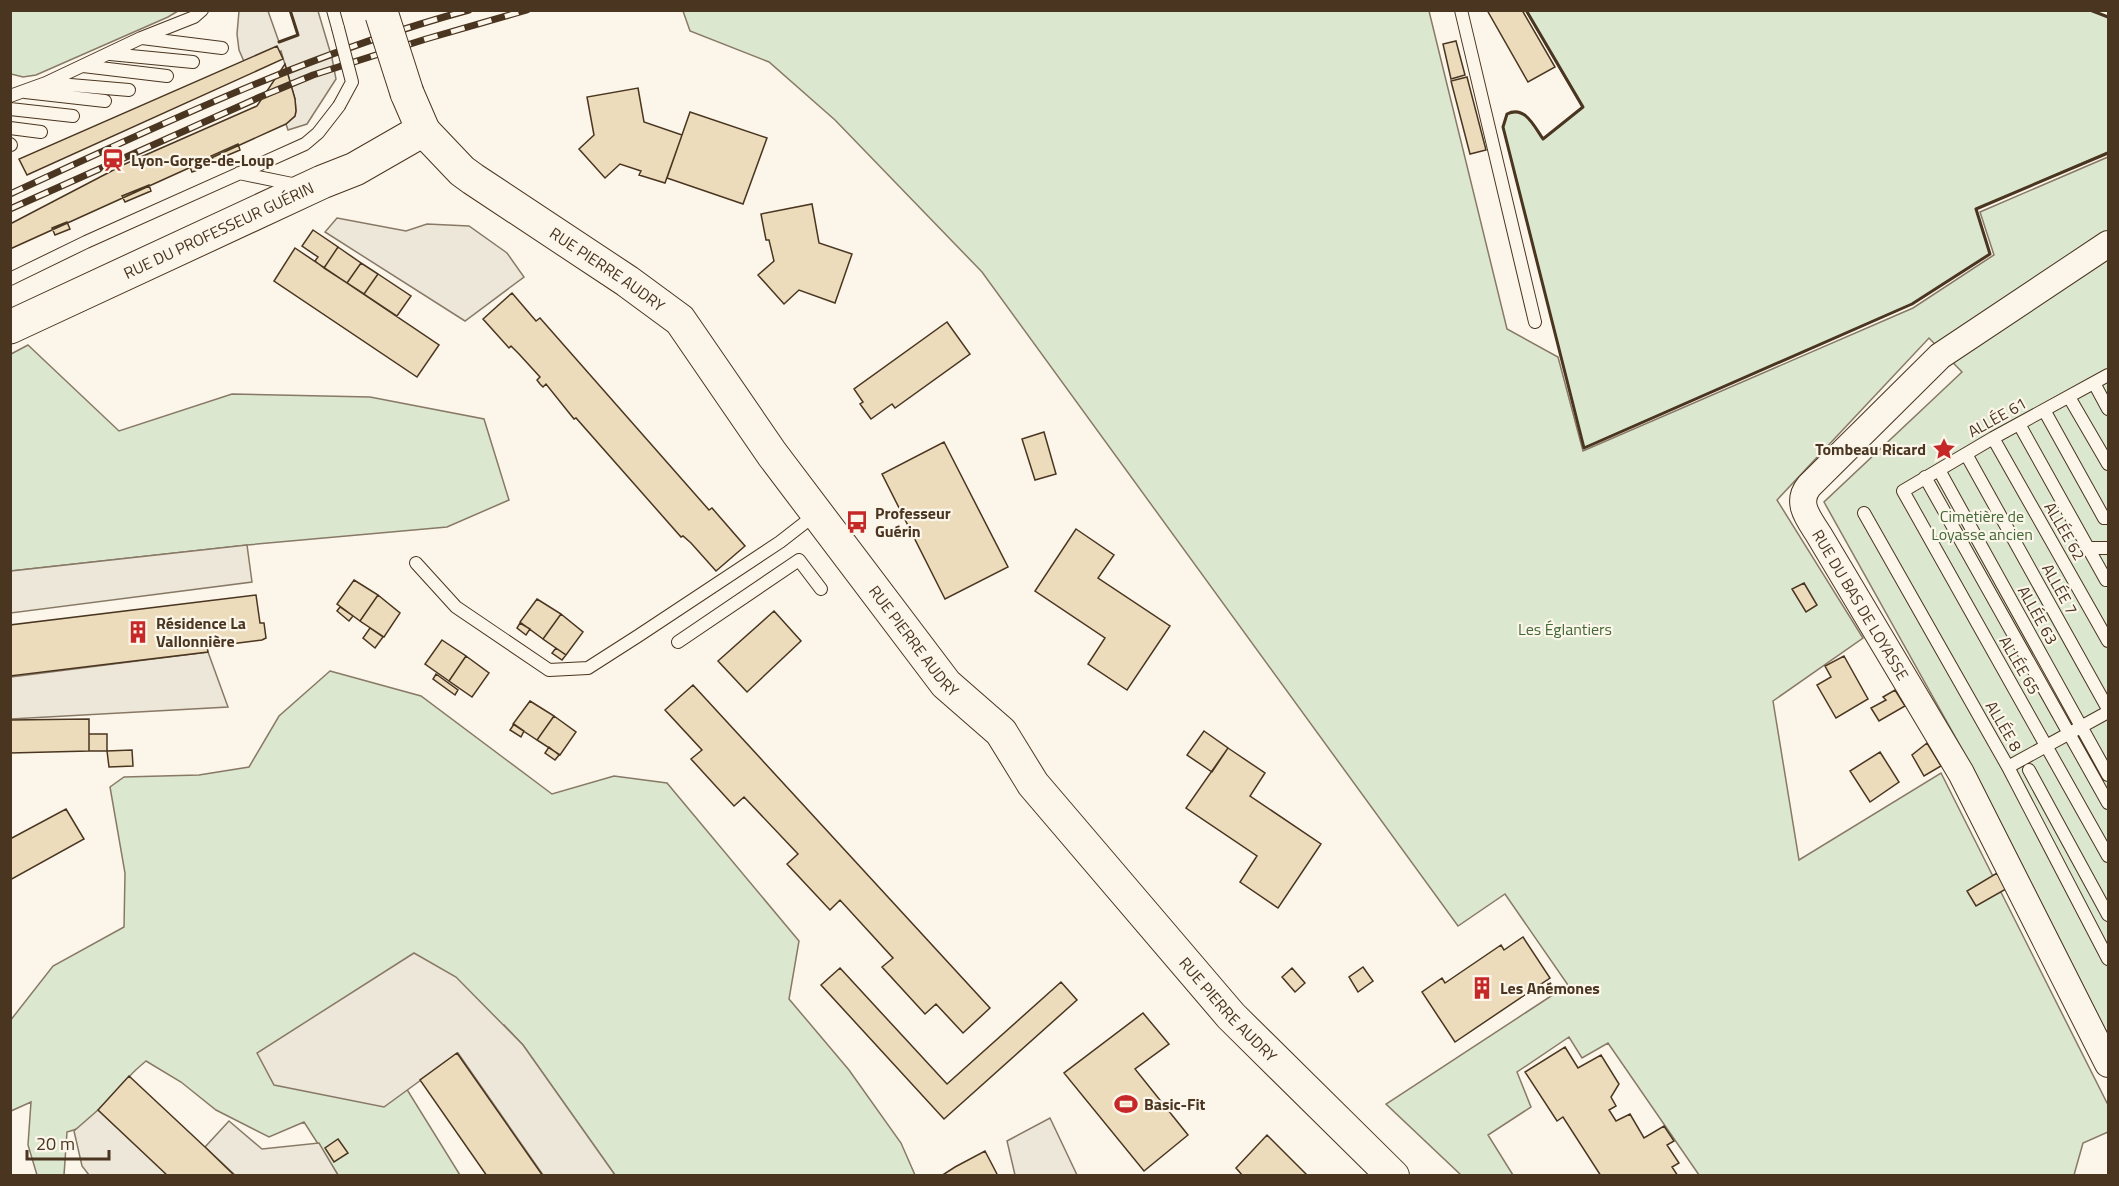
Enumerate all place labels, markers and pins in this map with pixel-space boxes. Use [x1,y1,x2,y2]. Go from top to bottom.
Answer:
station icon: Lyon-Gorge-de-Loup [100,147,126,173]
place label: Lyon-Gorge-de-Loup [131,148,275,172]
place icon: Tombeau Ricard [1931,436,1957,462]
place label: Tombeau Ricard [1815,437,1926,461]
place label: Professeur Guérin [875,501,951,543]
bus stop icon: Professeur Guérin [844,509,870,535]
place label: Résidence La Vallonnière [156,611,246,653]
building icon: Résidence La Vallonnière [125,619,151,645]
building icon: Les Anémones [1469,975,1495,1001]
place label: Les Anémones [1500,976,1600,1000]
sports icon: Basic-Fit [1113,1091,1139,1117]
place label: Basic-Fit [1144,1092,1206,1116]

